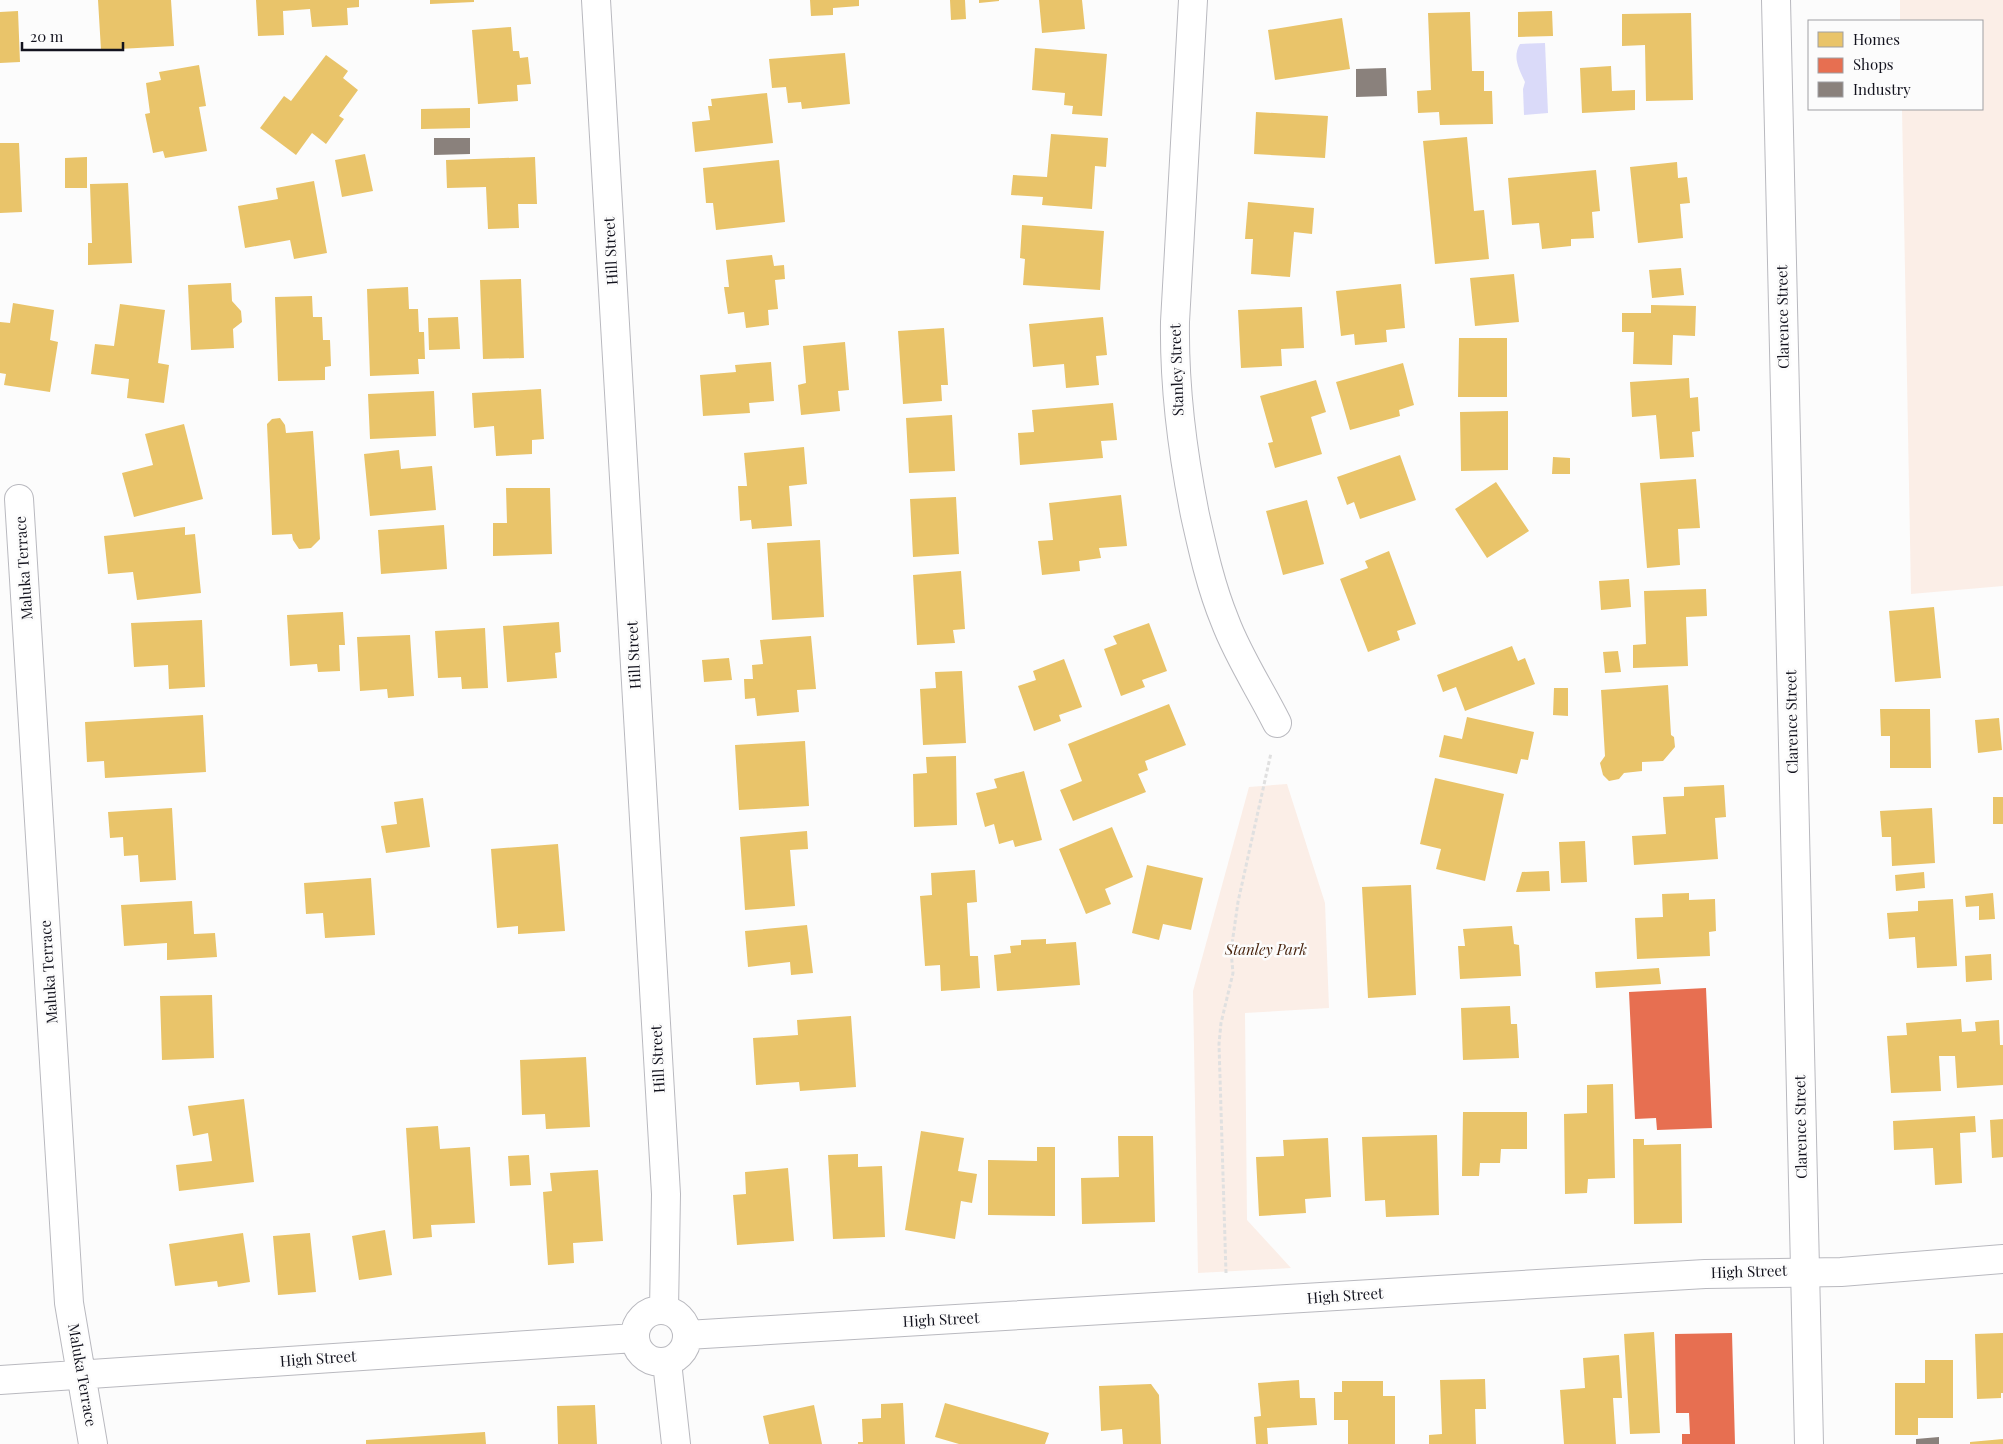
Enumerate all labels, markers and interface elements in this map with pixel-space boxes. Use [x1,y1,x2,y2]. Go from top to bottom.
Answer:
scale bar [22,20,124,52]
legend [1808,20,1983,110]
text: 20 m [30,26,64,46]
text: Homes [1853,29,1900,49]
text: Shops [1853,54,1894,74]
text: Industry [1853,79,1911,99]
street label: Hill Street [598,216,622,286]
street label: Clarence Street [1771,264,1793,369]
street label: Stanley Street [1164,323,1188,417]
street label: Maluka Terrace [9,515,37,621]
street label: Hill Street [621,620,645,690]
street label: Clarence Street [1780,669,1802,774]
street label: Maluka Terrace [34,919,62,1025]
park label: Stanley Park [1224,939,1307,959]
street label: Hill Street [645,1024,669,1094]
street label: Clarence Street [1789,1074,1811,1179]
street label: High Street [1710,1260,1788,1282]
street label: High Street [1306,1282,1384,1308]
street label: High Street [902,1307,980,1331]
street label: Maluka Terrace [64,1322,102,1428]
street label: High Street [279,1345,357,1371]

